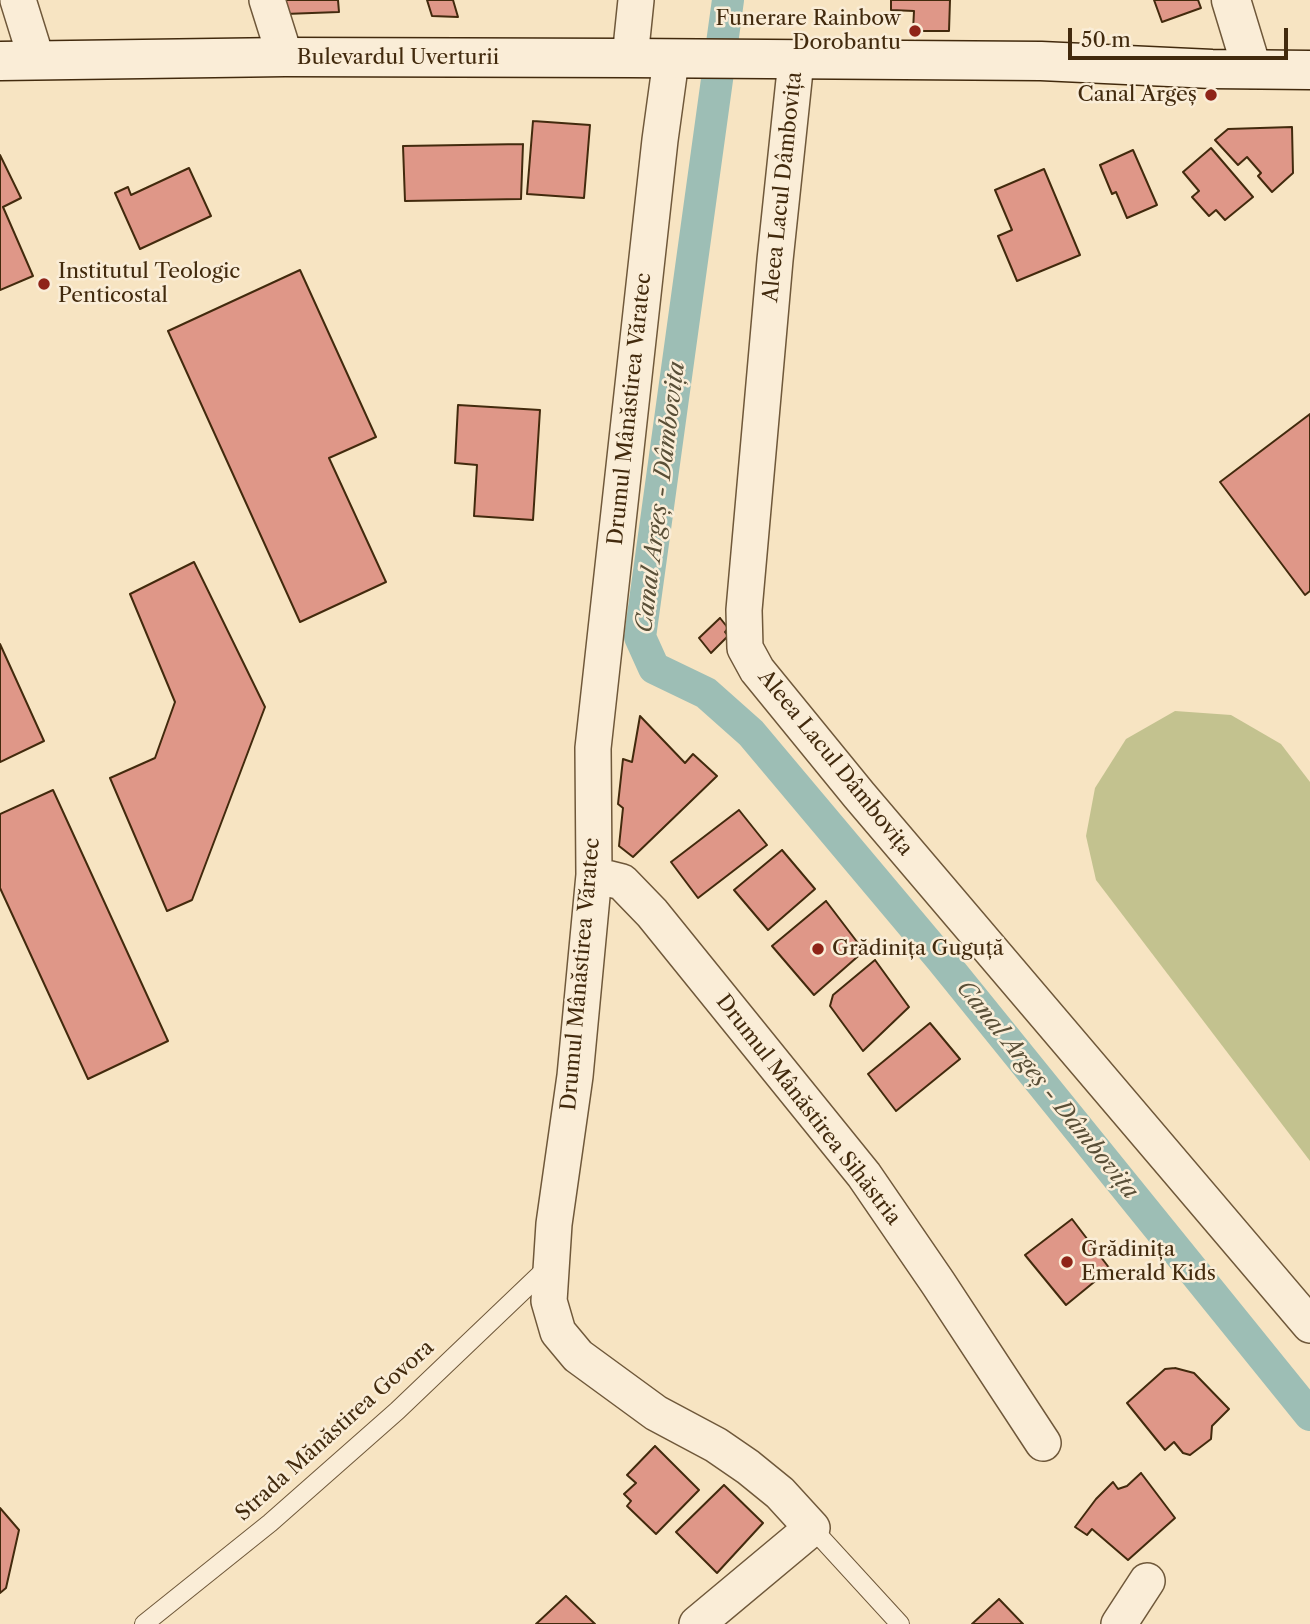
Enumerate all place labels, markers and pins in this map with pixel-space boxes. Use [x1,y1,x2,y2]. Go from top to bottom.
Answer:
place label: Funerare Rainbow Dorobantu [716,6,901,56]
marker: Funerare Rainbow Dorobantu [907,23,923,39]
place label: Canal Argeș [1077,82,1197,108]
marker: Canal Argeș [1203,87,1219,103]
place label: Institutul Teologic Penticostal [58,259,240,309]
marker: Institutul Teologic Penticostal [36,276,52,292]
place label: Grădinița Guguță [832,936,1004,962]
marker: Grădinița Guguță [810,941,826,957]
place label: Grădinița Emerald Kids [1081,1237,1216,1287]
marker: Grădinița Emerald Kids [1059,1254,1075,1270]

